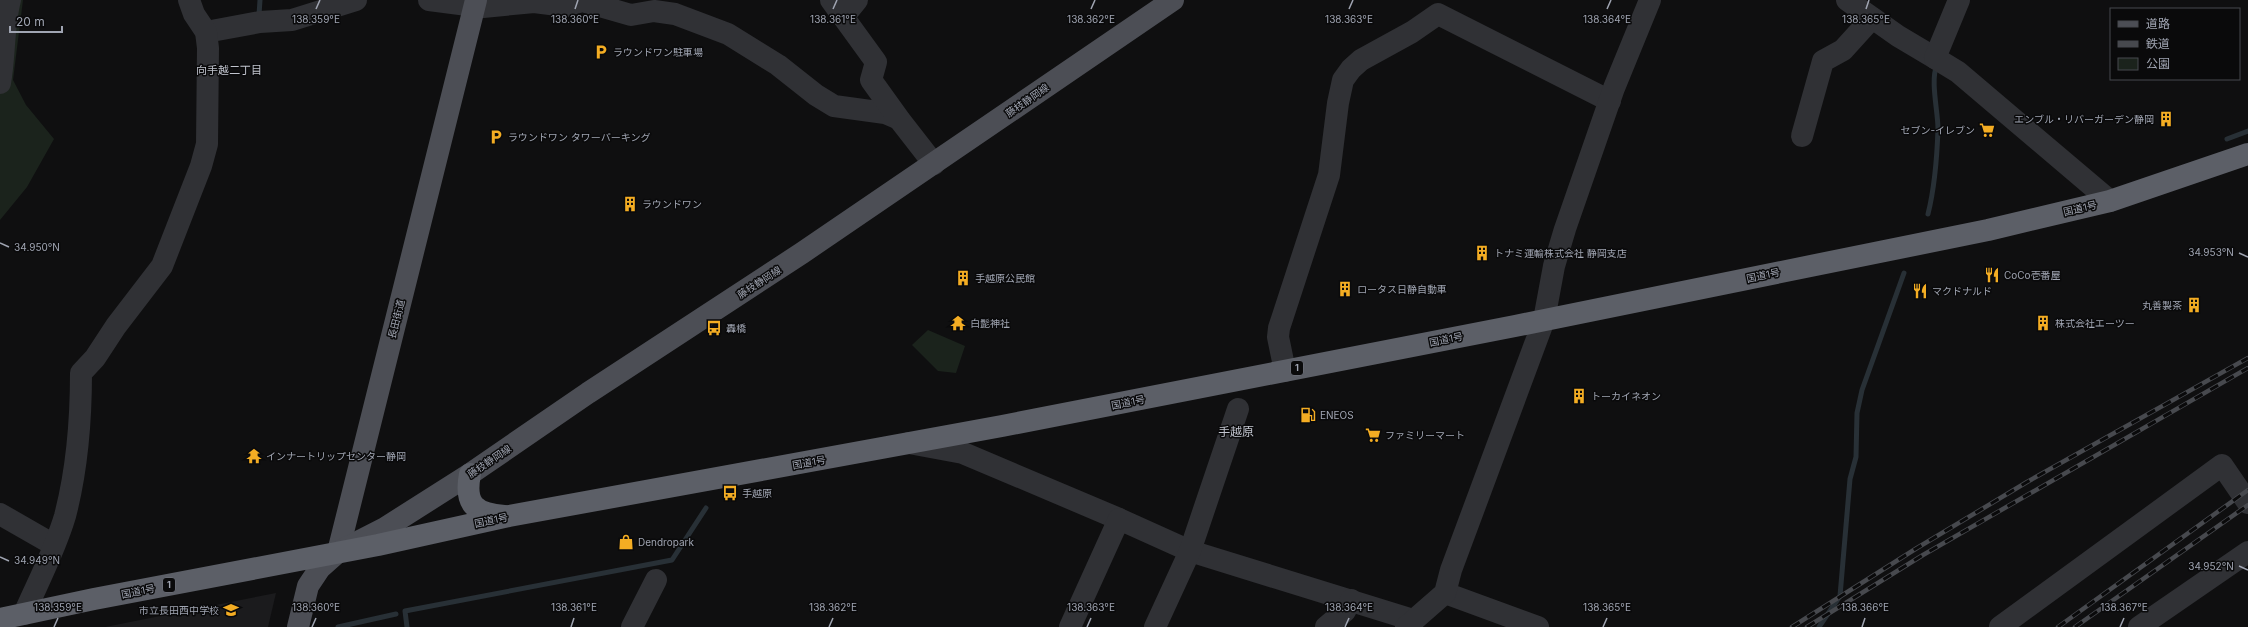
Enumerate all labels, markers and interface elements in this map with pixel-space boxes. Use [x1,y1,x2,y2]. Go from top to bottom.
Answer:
scale bar [10,8,62,34]
legend [2110,8,2240,80]
text: 138.359°E [292,13,340,25]
text: 138.360°E [551,13,599,25]
text: 138.361°E [810,13,856,25]
text: 138.362°E [1067,13,1115,25]
text: 138.363°E [1325,13,1373,25]
text: 138.364°E [1583,13,1631,25]
text: 138.365°E [1842,13,1890,25]
text: 20 m [16,14,45,29]
text: 道路 [2146,16,2170,31]
text: 鉄道 [2146,36,2170,51]
parking icon: ラウンドワン駐車場 [592,43,610,61]
place label: ラウンドワン駐車場 [613,46,703,58]
text: 公園 [2146,56,2170,71]
district label: 向手越二丁目 [196,63,262,77]
street label: 藤枝静岡線 [1003,81,1051,119]
building icon: エンブル・リバーガーデン静岡 [2157,110,2175,128]
place label: エンブル・リバーガーデン静岡 [2014,113,2154,125]
supermarket icon: セブン-イレブン [1978,121,1996,139]
place label: セブン-イレブン [1900,124,1975,136]
parking icon: ラウンドワン タワーパーキング [487,128,505,146]
place label: ラウンドワン タワーパーキング [508,131,650,143]
building icon: ラウンドワン [621,195,639,213]
place label: ラウンドワン [642,198,702,210]
street label: 国道1号 [2062,198,2098,218]
text: 34.950°N [14,241,60,253]
building icon: トナミ運輸株式会社 静岡支店 [1473,244,1491,262]
text: 34.953°N [2188,246,2234,258]
place label: トナミ運輸株式会社 静岡支店 [1494,247,1627,259]
street label: 藤枝静岡線 [735,263,783,301]
street label: 国道1号 [1745,266,1781,284]
restaurant icon: CoCo壱番屋 [1983,266,2001,284]
building icon: 手越原公民館 [954,269,972,287]
place label: CoCo壱番屋 [2004,269,2061,281]
place label: 手越原公民館 [975,272,1035,284]
building icon: ロータス日静自動車 [1336,280,1354,298]
restaurant icon: マクドナルド [1911,282,1929,300]
place label: ロータス日静自動車 [1357,283,1447,295]
place label: マクドナルド [1932,285,1992,297]
building icon: 丸善製茶 [2185,296,2203,314]
street label: 長田街道 [385,298,407,340]
place label: 丸善製茶 [2142,299,2182,311]
temple icon: 白髭神社 [949,314,967,332]
building icon: 株式会社エーツー [2034,314,2052,332]
place label: 白髭神社 [970,317,1010,329]
place label: 株式会社エーツー [2055,317,2135,329]
bus stop icon: 轟橋 [705,319,723,337]
place label: 轟橋 [726,322,746,334]
street label: 国道1号 [1428,330,1464,348]
road number: 1 [1291,361,1303,375]
building icon: トーカイネオン [1570,387,1588,405]
place label: トーカイネオン [1591,390,1661,402]
street label: 国道1号 [1110,393,1146,411]
fuel station icon: ENEOS [1299,406,1317,424]
place label: ENEOS [1320,409,1354,421]
district label: 手越原 [1218,424,1254,439]
supermarket icon: ファミリーマート [1364,426,1382,444]
place label: ファミリーマート [1385,429,1465,441]
street label: 藤枝静岡線 [465,442,513,480]
temple icon: インナートリップセンター静岡 [245,447,263,465]
place label: インナートリップセンター静岡 [266,450,406,462]
street label: 国道1号 [791,453,827,471]
bus stop icon: 手越原 [721,484,739,502]
place label: 手越原 [742,487,772,499]
street label: 国道1号 [473,511,509,529]
shop icon: Dendropark [617,533,635,551]
place label: Dendropark [638,536,694,548]
text: 34.949°N [14,554,60,566]
text: 34.952°N [2188,560,2234,572]
road number: 1 [163,578,175,592]
street label: 国道1号 [120,582,156,600]
text: 138.359°E [34,601,82,613]
school or university icon: 市立長田西中学校 [222,601,240,619]
text: 138.360°E [292,601,340,613]
text: 138.361°E [551,601,597,613]
text: 138.362°E [809,601,857,613]
text: 138.363°E [1067,601,1115,613]
text: 138.364°E [1325,601,1373,613]
text: 138.365°E [1583,601,1631,613]
text: 138.366°E [1841,601,1889,613]
text: 138.367°E [2100,601,2148,613]
place label: 市立長田西中学校 [139,604,219,616]

